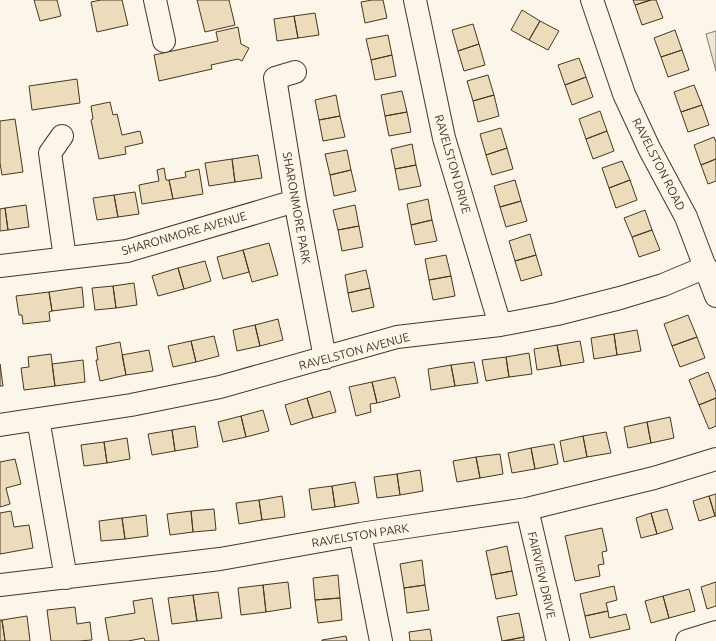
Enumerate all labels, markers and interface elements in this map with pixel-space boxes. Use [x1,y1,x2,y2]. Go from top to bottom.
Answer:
street label: RAVELSTON DRIVE [433,113,473,215]
street label: RAVELSTON ROAD [630,116,688,212]
street label: SHARONMORE PARK [281,151,313,266]
street label: SHARONMORE AVENUE [120,209,248,257]
street label: RAVELSTON AVENUE [297,330,411,372]
street label: RAVELSTON PARK [310,521,410,549]
street label: FAIRVIEW DRIVE [526,530,558,620]

